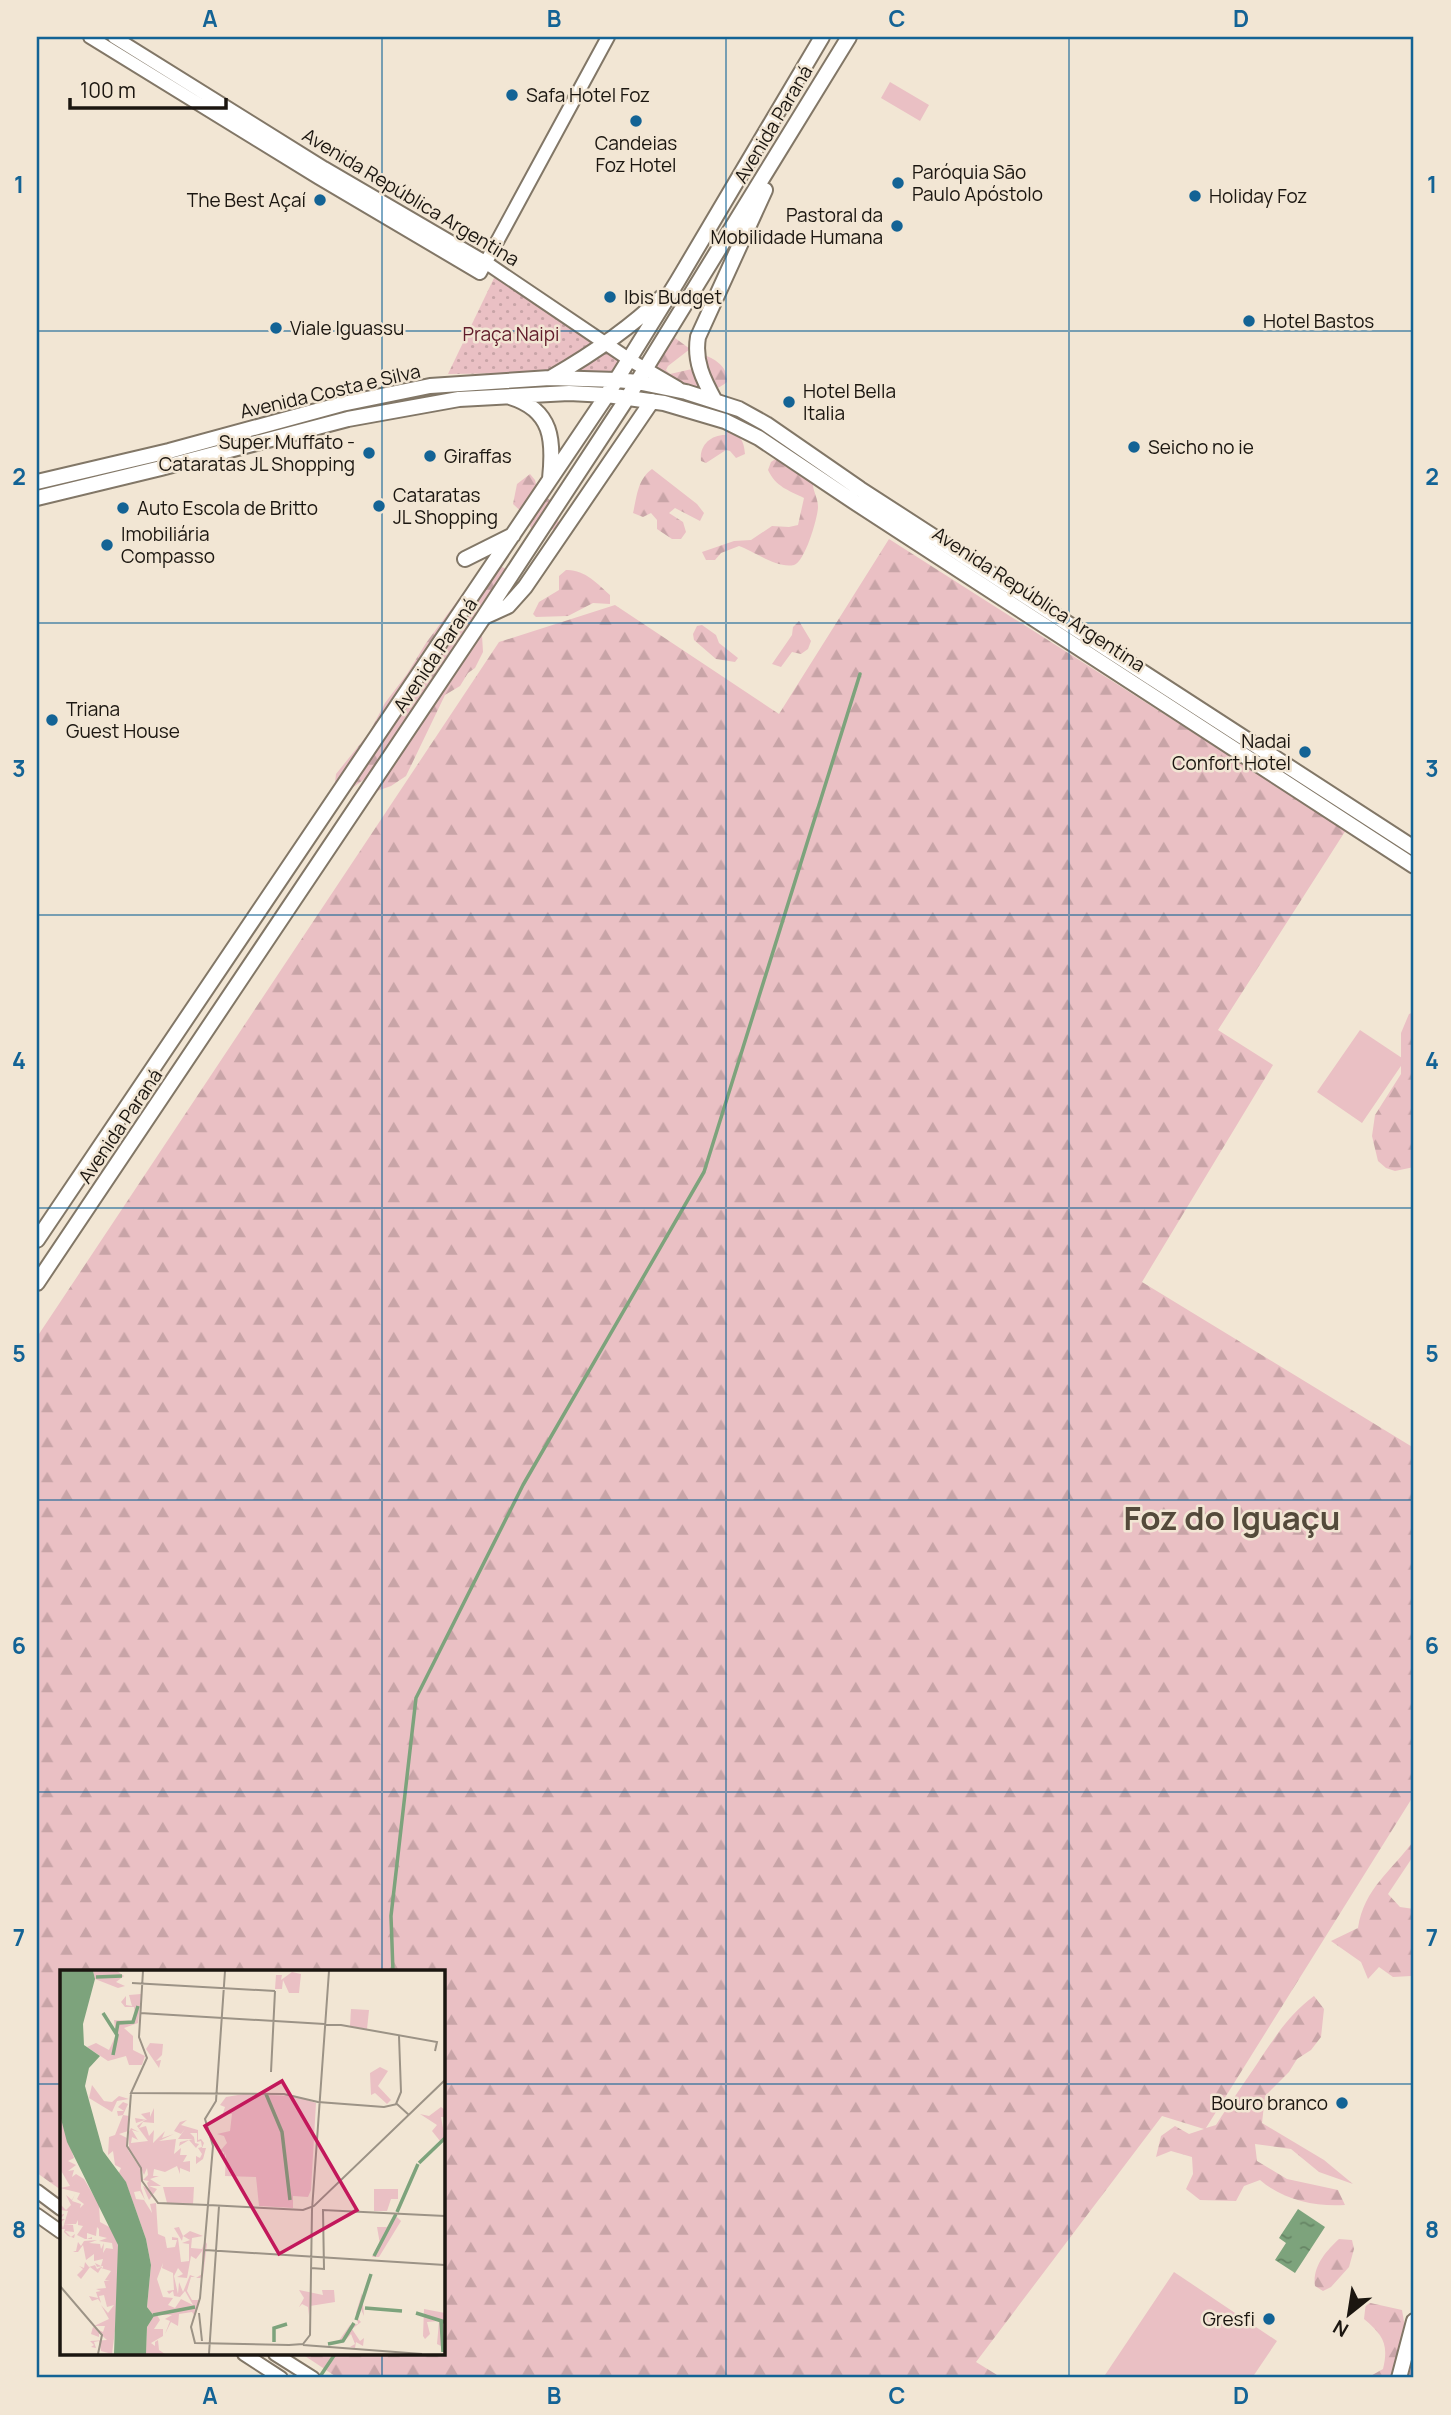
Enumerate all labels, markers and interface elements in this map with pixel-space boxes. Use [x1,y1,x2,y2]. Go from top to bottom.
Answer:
text: A [202,2,218,34]
text: B [547,2,561,34]
text: C [889,2,906,34]
text: D [1233,2,1249,34]
street label: Avenida Paraná [728,60,818,188]
scale bar [70,66,226,110]
text: 100 m [80,76,136,104]
place label: Safa Hotel Foz [526,82,650,108]
marker: Safa Hotel Foz [504,87,520,103]
marker: Candeias Foz Hotel [628,113,644,129]
street label: Avenida República Argentina [298,122,524,272]
place label: Candeias Foz Hotel [595,130,677,178]
place label: Paróquia São Paulo Apóstolo [912,159,1043,207]
text: 1 [14,168,24,200]
text: 1 [1427,168,1437,200]
marker: Paróquia São Paulo Apóstolo [890,175,906,191]
place label: Holiday Foz [1209,183,1307,209]
place label: The Best Açaí [187,187,306,213]
marker: Holiday Foz [1187,188,1203,204]
marker: The Best Açaí [312,192,328,208]
place label: Pastoral da Mobilidade Humana [710,202,883,250]
marker: Pastoral da Mobilidade Humana [889,218,905,234]
place label: Ibis Budget [624,284,722,310]
marker: Ibis Budget [602,289,618,305]
place label: Hotel Bastos [1263,308,1374,334]
marker: Hotel Bastos [1241,313,1257,329]
place label: Viale Iguassu [290,315,404,341]
marker: Viale Iguassu [268,320,284,336]
park label: Praça Naipi [463,321,560,347]
street label: Avenida Costa e Silva [237,358,423,424]
place label: Hotel Bella Italia [803,378,896,426]
marker: Hotel Bella Italia [781,394,797,410]
place label: Super Muffato - Cataratas JL Shopping [159,429,355,477]
place label: Seicho no ie [1148,434,1254,460]
marker: Seicho no ie [1126,439,1142,455]
place label: Giraffas [444,443,512,469]
marker: Super Muffato - Cataratas JL Shopping [361,445,377,461]
marker: Giraffas [422,448,438,464]
text: 2 [12,460,26,492]
text: 2 [1425,460,1439,492]
place label: Cataratas JL Shopping [393,482,498,530]
place label: Auto Escola de Britto [137,495,318,521]
marker: Cataratas JL Shopping [371,498,387,514]
marker: Auto Escola de Britto [115,500,131,516]
street label: Avenida República Argentina [928,520,1150,678]
place label: Imobiliária Compasso [121,521,215,569]
marker: Imobiliária Compasso [99,537,115,553]
street label: Avenida Paraná [387,593,483,717]
place label: Triana Guest House [66,696,180,744]
marker: Triana Guest House [44,712,60,728]
place label: Nadai Confort Hotel [1172,728,1291,776]
marker: Nadai Confort Hotel [1297,744,1313,760]
text: 3 [12,752,26,784]
text: 3 [1425,752,1439,784]
text: 4 [12,1044,26,1076]
text: 4 [1425,1044,1439,1076]
street label: Avenida Paraná [72,1064,168,1188]
text: 5 [12,1337,26,1369]
text: 5 [1425,1337,1439,1369]
district label: Foz do Iguaçu [1124,1495,1340,1540]
text: 6 [12,1629,26,1661]
text: 6 [1425,1629,1439,1661]
text: 7 [13,1921,25,1953]
text: 7 [1426,1921,1438,1953]
inset map [60,1970,444,2356]
place label: Bouro branco [1211,2090,1328,2116]
marker: Bouro branco [1334,2095,1350,2111]
text: 8 [12,2213,26,2245]
text: 8 [1425,2213,1439,2245]
north arrow [1314,2278,1384,2348]
place label: Gresfi [1202,2306,1255,2332]
marker: Gresfi [1261,2311,1277,2327]
text: N [1328,2314,1353,2343]
text: A [202,2379,218,2411]
text: B [547,2379,561,2411]
text: C [889,2379,906,2411]
text: D [1233,2379,1249,2411]

